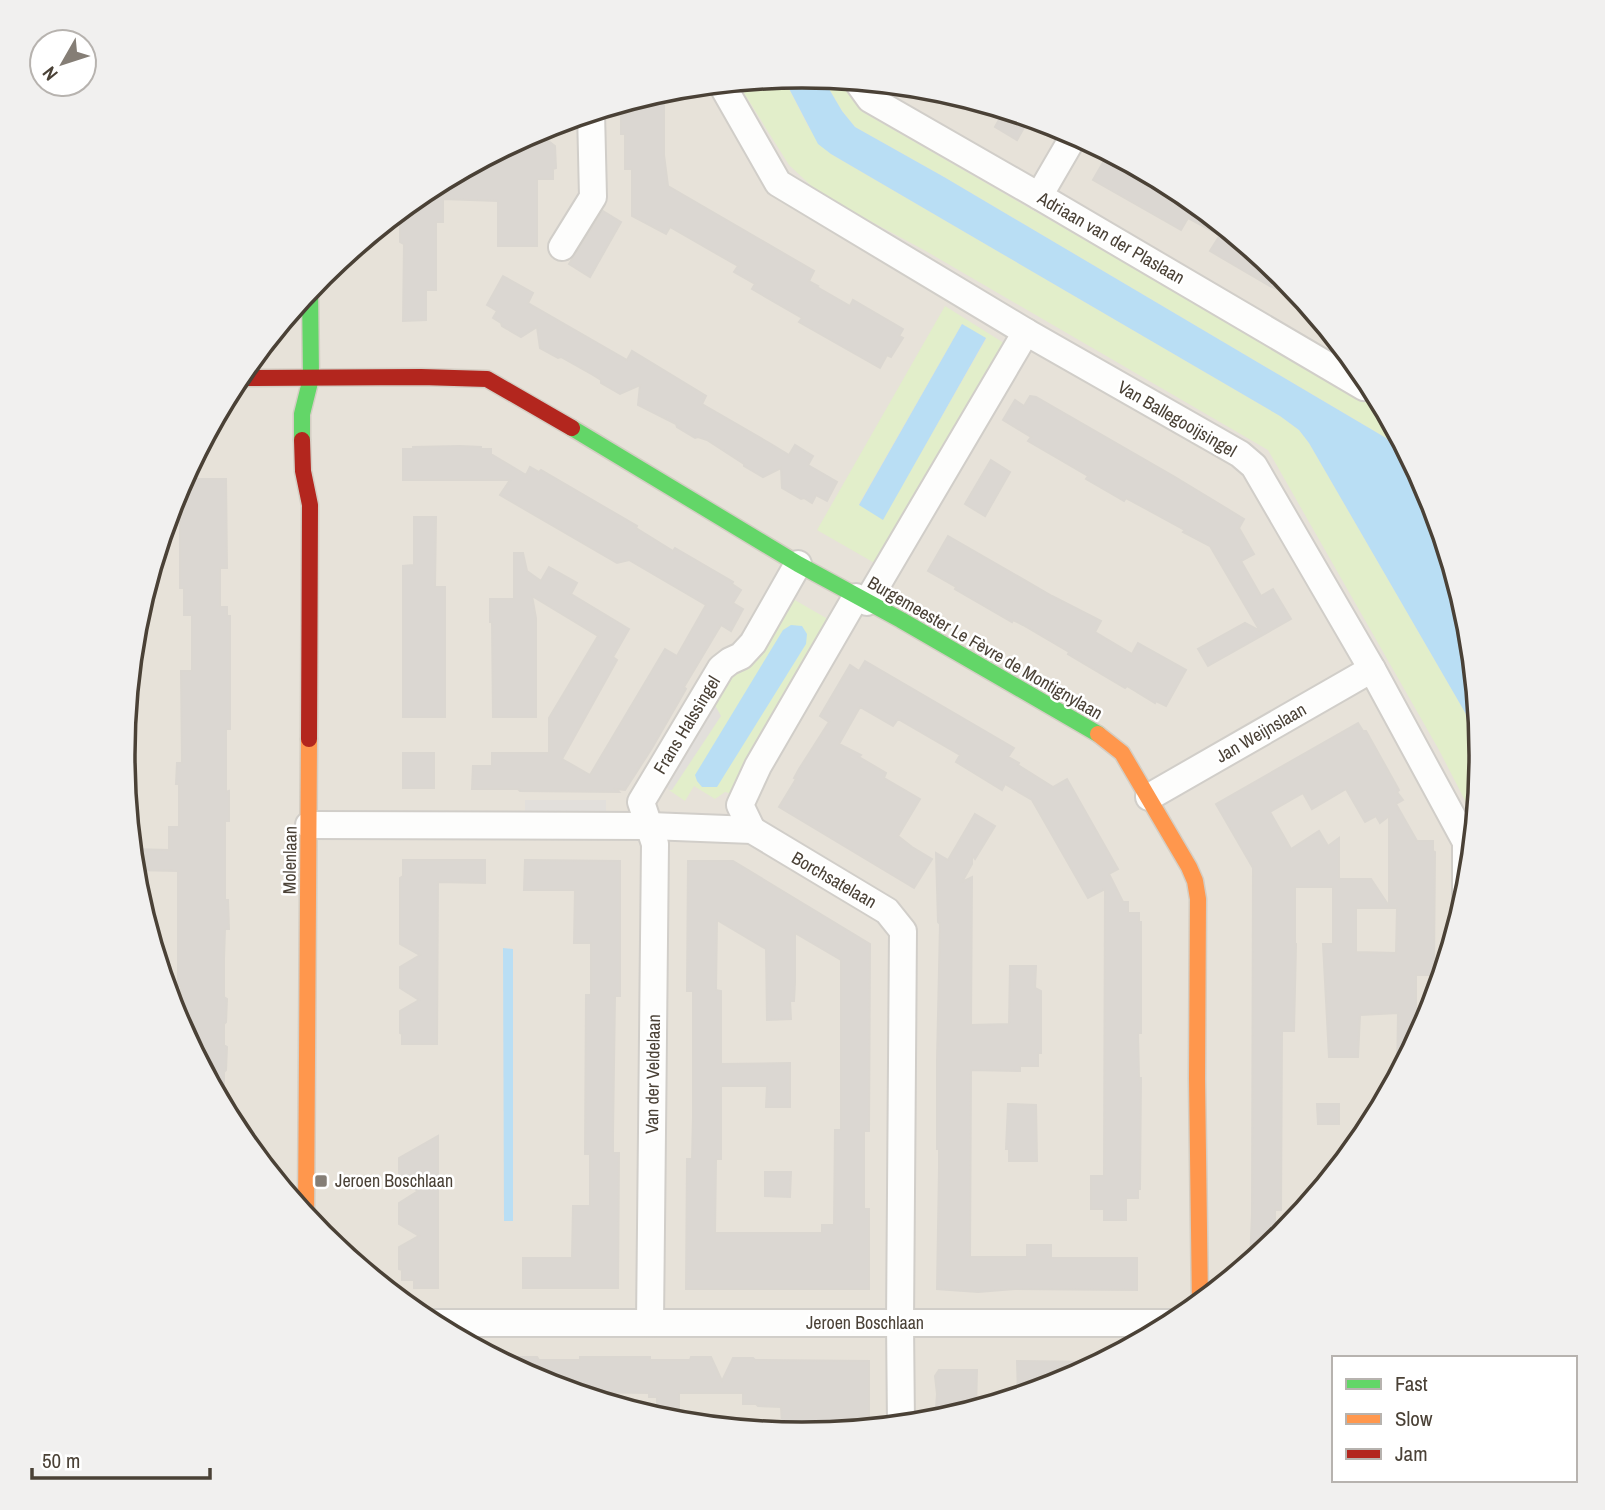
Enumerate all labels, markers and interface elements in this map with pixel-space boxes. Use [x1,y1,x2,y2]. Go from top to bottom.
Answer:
north arrow [28,28,98,98]
text: N [36,61,63,86]
street label: Adriaan van der Plaslaan [1032,185,1189,290]
street label: Van Ballegooijsingel [1113,374,1241,463]
street label: Burgemeester Le Fèvre de Montignylaan [863,570,1107,725]
street label: Frans Halssingel [647,671,726,779]
street label: Jan Weijnslaan [1211,697,1311,769]
street label: Molenlaan [276,826,303,894]
street label: Borchsatelaan [787,845,881,914]
street label: Van der Veldelaan [639,1014,666,1134]
place label: Jeroen Boschlaan [335,1168,453,1193]
marker: Jeroen Boschlaan [313,1173,329,1189]
street label: Jeroen Boschlaan [806,1310,924,1335]
legend [1332,1356,1577,1482]
text: Fast [1395,1369,1428,1398]
text: Slow [1395,1404,1433,1433]
scale bar [32,1436,210,1480]
text: Jam [1395,1439,1428,1468]
text: 50 m [42,1446,80,1475]

